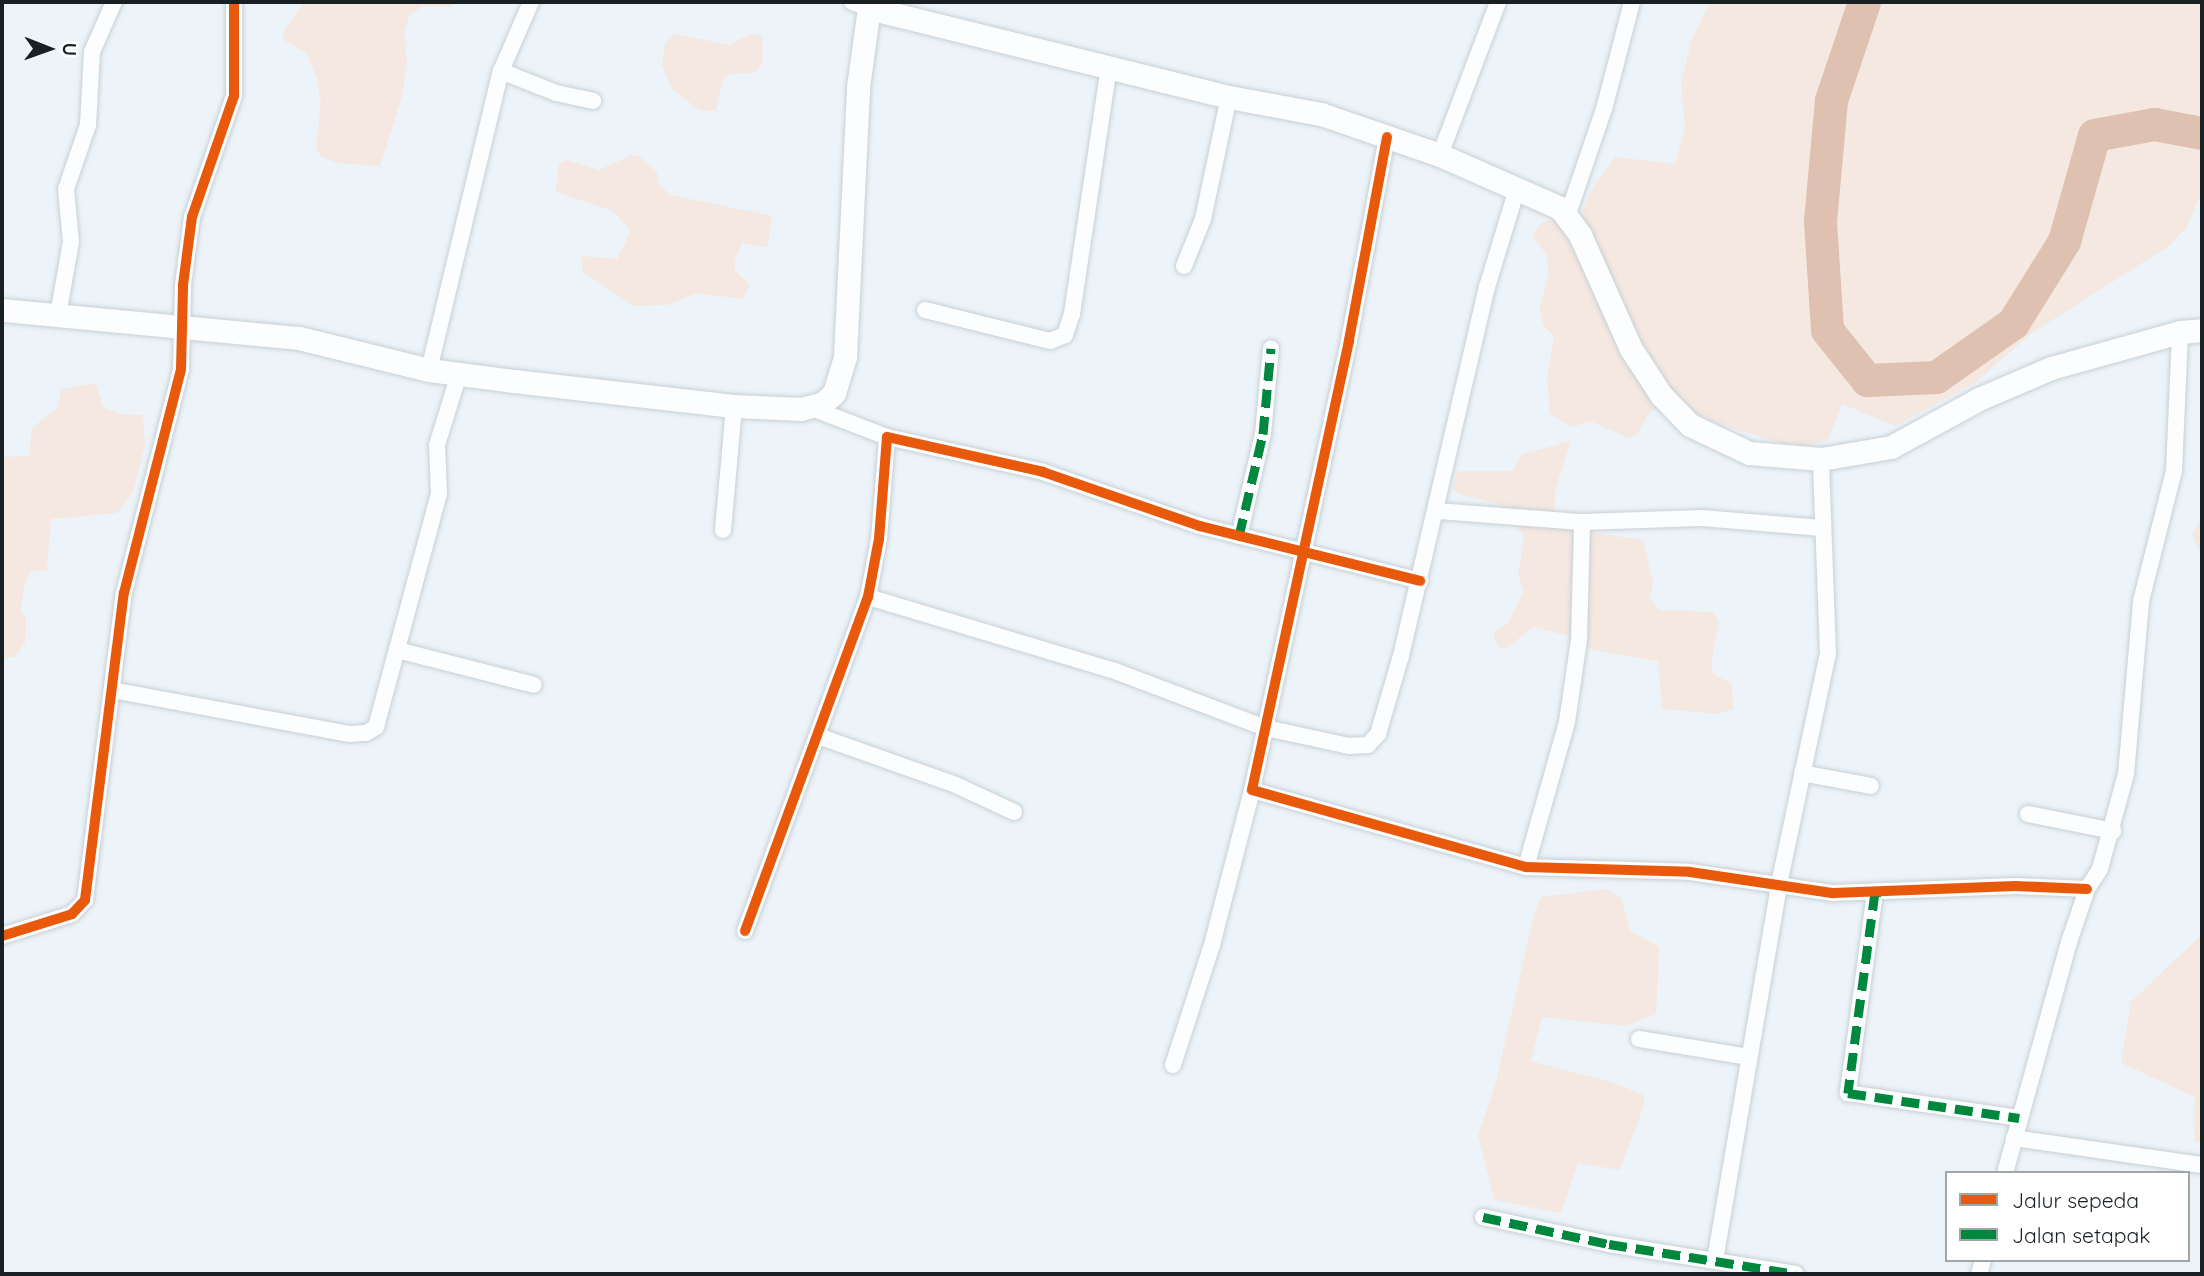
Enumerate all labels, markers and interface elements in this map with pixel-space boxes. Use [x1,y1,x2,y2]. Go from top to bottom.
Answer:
north arrow [14,14,84,84]
text: U [58,42,82,56]
legend [1945,1171,2190,1262]
text: Jalur sepeda [2012,1187,2139,1213]
text: Jalan setapak [2012,1222,2150,1248]

